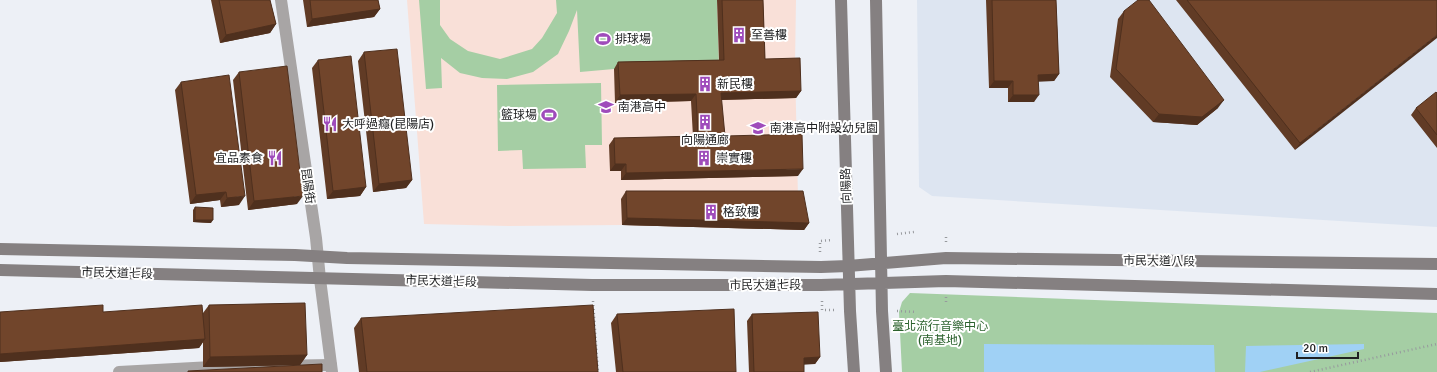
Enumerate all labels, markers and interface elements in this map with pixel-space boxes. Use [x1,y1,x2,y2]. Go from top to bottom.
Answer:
building icon: 至善樓 [730,26,748,44]
place label: 至善樓 [751,28,787,43]
sports icon: 排球場 [594,30,612,48]
place label: 排球場 [615,32,651,47]
building icon: 新民樓 [696,75,714,93]
place label: 新民樓 [717,77,753,92]
school or university icon: 南港高中 [597,98,615,116]
place label: 南港高中 [618,100,666,115]
sports icon: 籃球場 [540,106,558,124]
place label: 籃球場 [501,108,537,123]
building icon: 向陽通廊 [696,113,714,131]
restaurant icon: 大呼過癮(昆陽店) [321,115,339,133]
place label: 大呼過癮(昆陽店) [342,117,434,132]
school or university icon: 南港高中附設幼兒園 [749,119,767,137]
place label: 南港高中附設幼兒園 [770,121,878,136]
place label: 向陽通廊 [681,133,729,148]
restaurant icon: 宜品素食 [266,149,284,167]
building icon: 崇實樓 [695,149,713,167]
place label: 宜品素食 [215,151,263,166]
place label: 崇實樓 [716,151,752,166]
street label: 昆陽街 [298,167,317,205]
street label: 向陽路 [838,168,855,204]
building icon: 格致樓 [702,203,720,221]
place label: 格致樓 [723,205,759,220]
street label: 市民大道八段 [1123,253,1195,270]
street label: 市民大道七段 [81,265,153,282]
street label: 市民大道七段 [405,273,477,290]
street label: 市民大道七段 [729,278,801,293]
park label: 臺北流行音樂中心 (南基地) [892,319,988,348]
scale bar [1297,334,1358,360]
text: 20 m [1303,341,1328,356]

